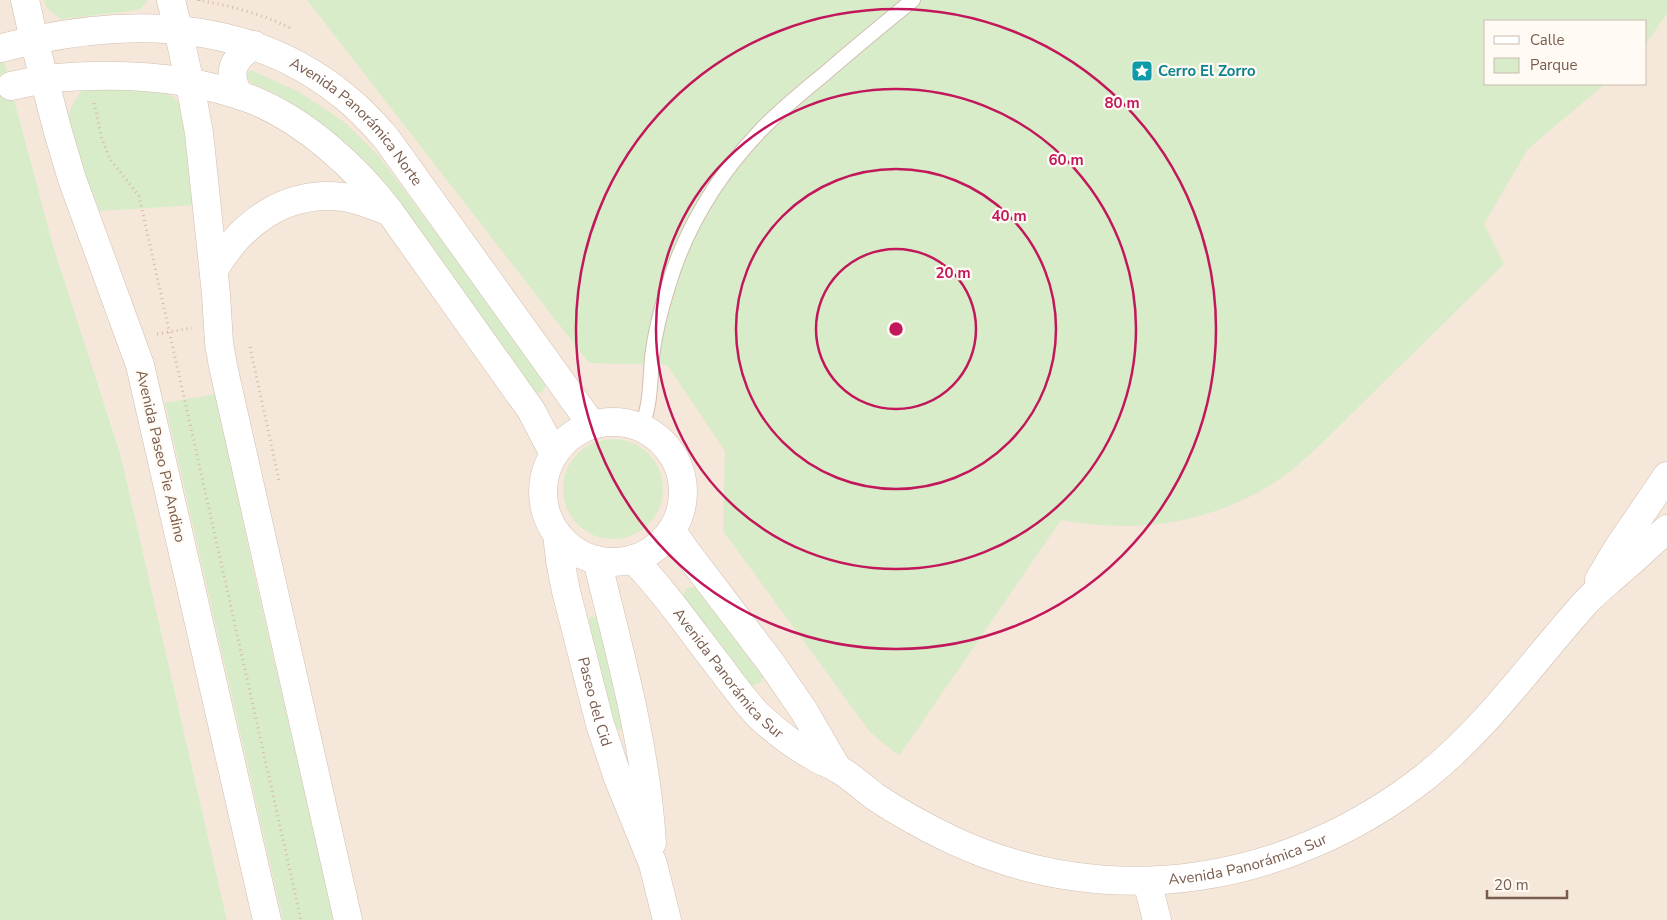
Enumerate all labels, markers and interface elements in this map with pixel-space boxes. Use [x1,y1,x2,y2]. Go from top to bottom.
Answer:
legend [1484,20,1647,85]
text: Calle [1530,30,1565,50]
street label: Avenida Panorámica Norte [286,53,427,190]
text: Parque [1530,55,1578,75]
place icon: Cerro El Zorro [1130,59,1154,83]
place label: Cerro El Zorro [1158,61,1256,81]
text: 80 m [1104,93,1140,113]
text: 60 m [1048,150,1084,170]
text: 40 m [991,206,1027,226]
text: 20 m [935,263,971,283]
centre of rings [887,320,905,338]
street label: Avenida Paseo Pie Andino [131,368,191,544]
street label: Avenida Panorámica Sur [668,604,788,743]
street label: Paseo del Cid [573,655,617,749]
street label: Avenida Panorámica Sur [1167,828,1331,889]
scale bar [1487,868,1567,900]
text: 20 m [1494,875,1529,895]

